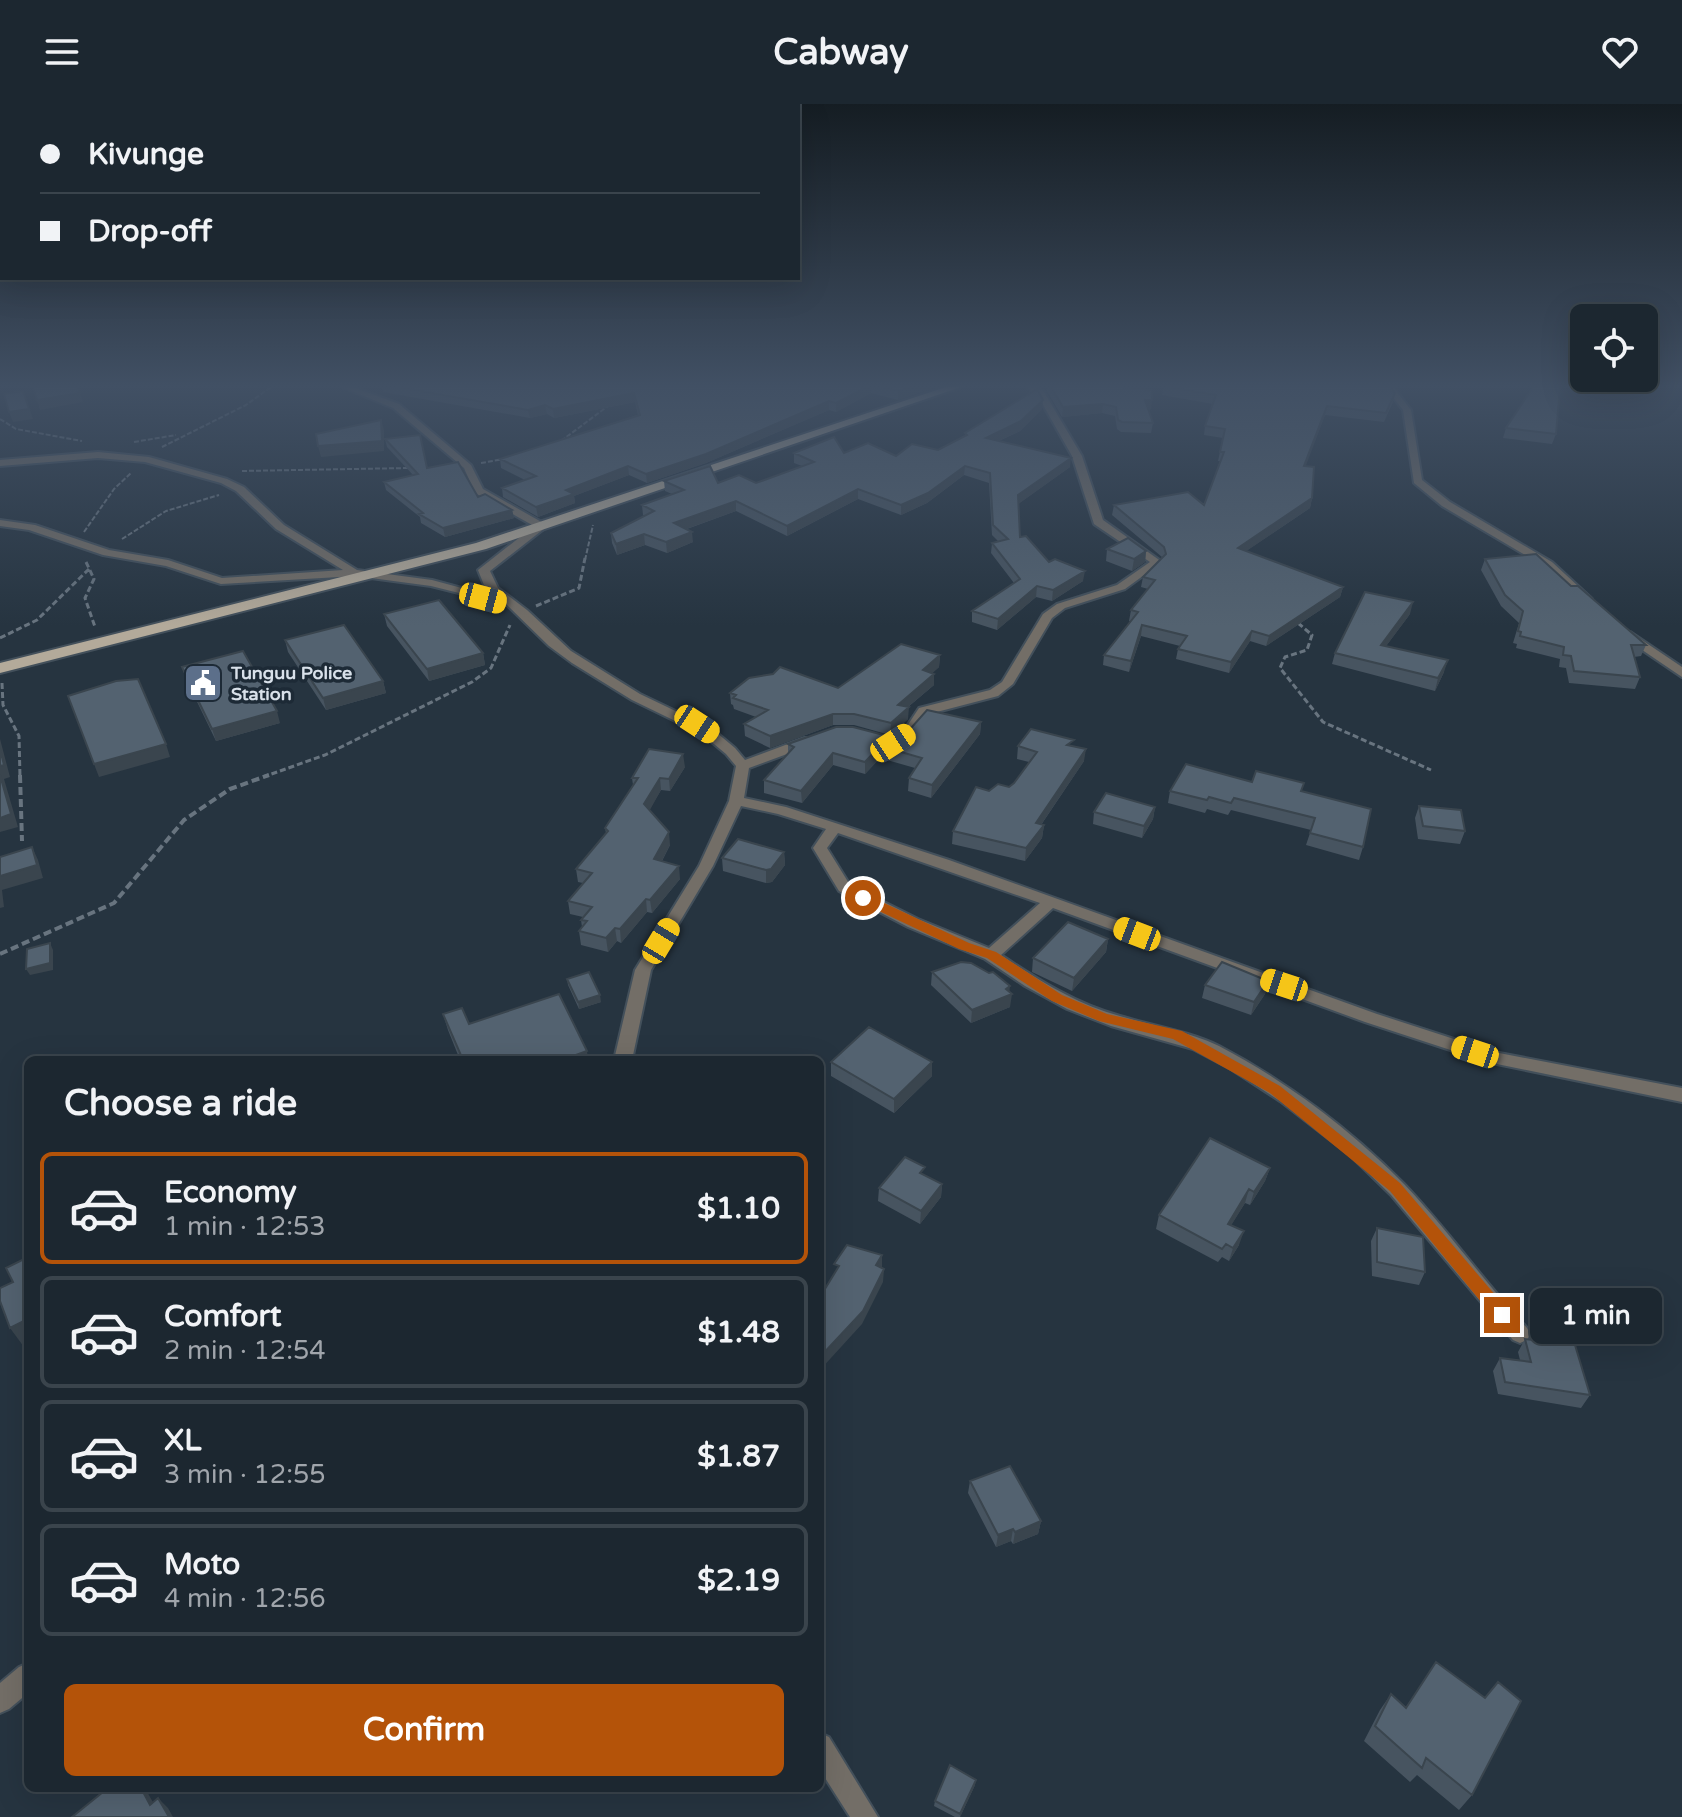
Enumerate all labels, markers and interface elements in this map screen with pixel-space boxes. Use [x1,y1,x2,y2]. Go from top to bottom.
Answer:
icon: menu [40,30,84,74]
icon: heart [1598,30,1642,74]
text: Cabway [773,31,909,74]
text: Kivunge [88,136,204,173]
text: Drop-off [88,213,212,250]
map controls [1570,304,1658,392]
button: locate [1570,304,1658,392]
car [457,580,509,616]
public building icon: Tunguu Police Station [182,662,224,704]
place label: Tunguu Police Station [230,662,352,705]
car [670,701,724,747]
car [866,720,920,766]
route start [845,880,881,916]
car [638,914,684,968]
car [1110,914,1164,954]
car [1257,966,1311,1004]
car [1448,1033,1502,1071]
text: Choose a ride [64,1082,297,1125]
icon: car [68,1172,140,1244]
text: Economy [164,1174,297,1211]
text: $1.10 [697,1190,780,1227]
text: 1 min · 12:53 [164,1211,326,1242]
callout: 1 min [1530,1287,1662,1343]
icon: car [68,1296,140,1368]
route end [1484,1297,1520,1333]
text: Comfort [164,1298,282,1335]
text: 1 min [1561,1300,1631,1331]
text: $1.48 [698,1314,780,1351]
text: 2 min · 12:54 [164,1335,326,1366]
icon: car [68,1420,140,1492]
text: XL [164,1422,201,1459]
text: $1.87 [697,1438,780,1475]
text: 3 min · 12:55 [164,1459,326,1490]
icon: car [68,1544,140,1616]
text: Moto [164,1546,240,1583]
text: $2.19 [697,1562,780,1599]
text: 4 min · 12:56 [164,1583,326,1614]
button: Confirm [64,1684,784,1776]

